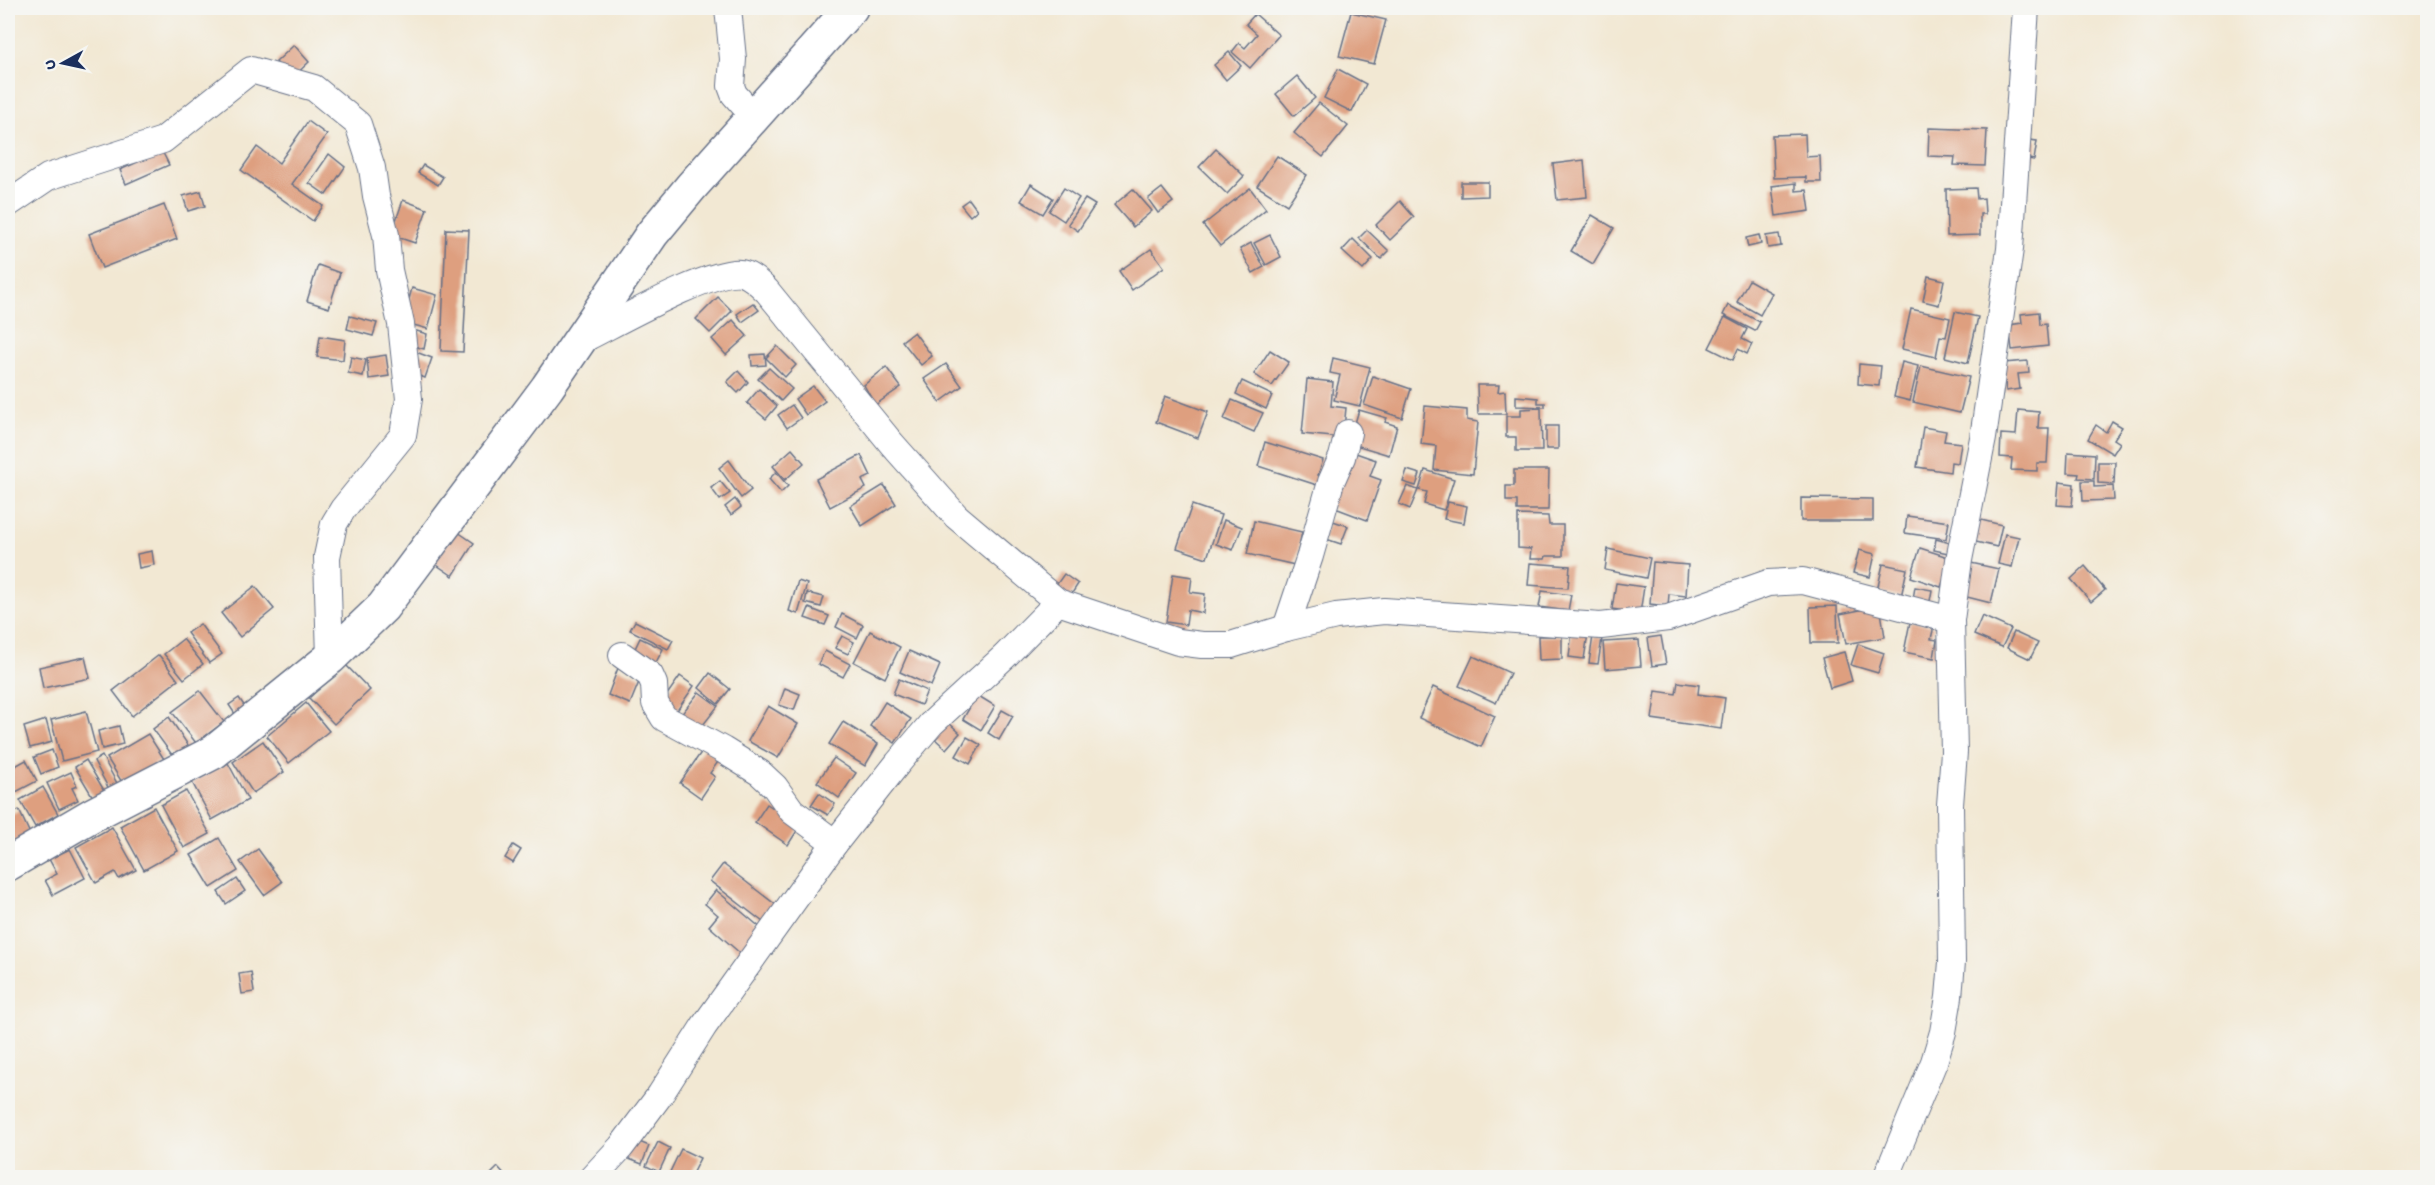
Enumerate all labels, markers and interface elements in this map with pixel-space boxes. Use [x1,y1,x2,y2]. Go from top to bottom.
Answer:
north arrow [33,33,93,93]
text: U [41,58,62,70]

